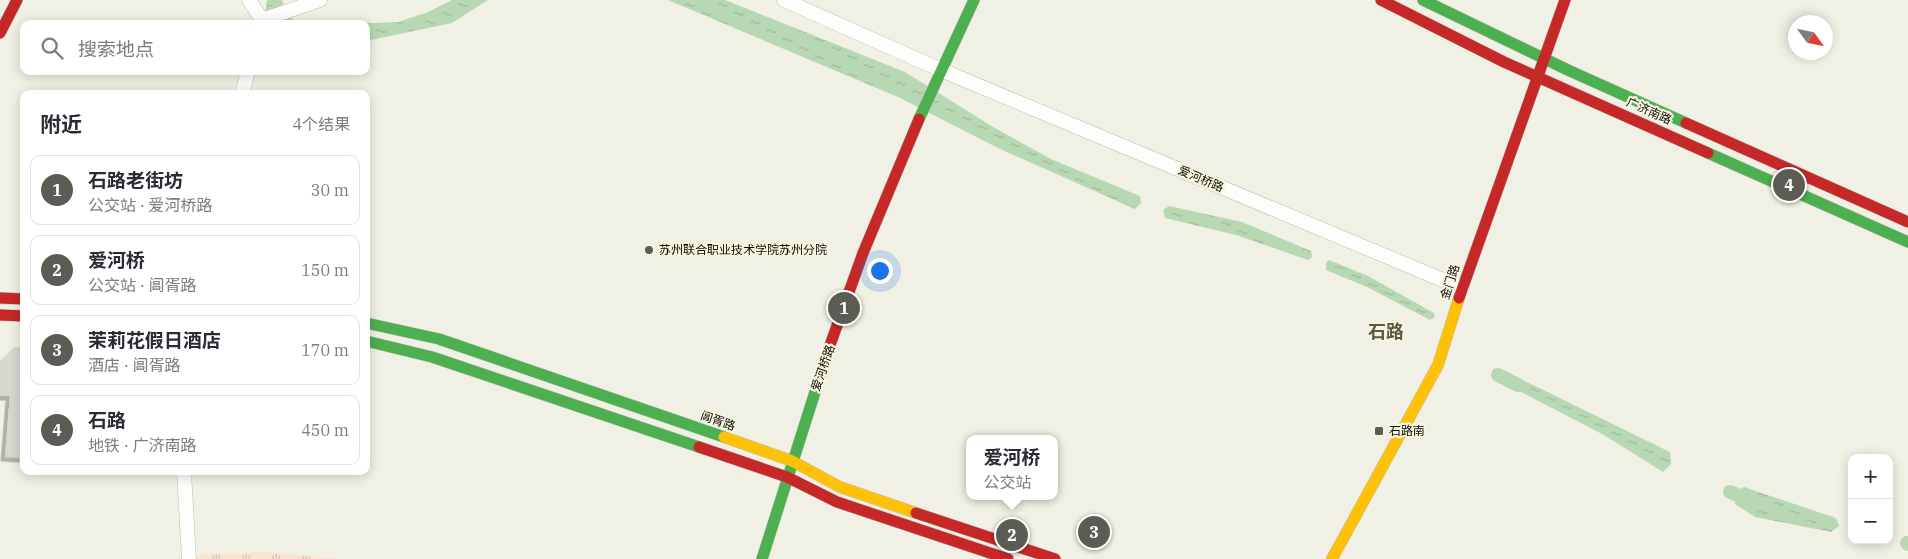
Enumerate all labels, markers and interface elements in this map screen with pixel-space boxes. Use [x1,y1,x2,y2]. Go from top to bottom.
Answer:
north arrow [1788,15,1833,60]
search box [20,20,370,75]
icon: search [38,34,66,62]
text: 搜索地点 [78,37,154,61]
street label: 广济南路 [1624,94,1674,127]
text: 附近 [40,110,82,138]
text: 4个结果 [292,114,350,134]
street label: 爱河桥路 [1176,162,1226,195]
pin: 4 [1773,166,1805,204]
text: 石路老街坊 [88,168,183,192]
text: 1 [52,180,62,200]
text: 30 m [311,180,349,200]
text: 公交站 · 爱河桥路 [88,195,213,215]
place label: 苏州联合职业技术学院苏州分院 [659,242,827,257]
marker: 苏州联合职业技术学院苏州分院 [643,244,655,256]
text: 爱河桥 [88,248,145,272]
your location [867,258,893,284]
text: 2 [52,260,62,280]
text: 150 m [301,260,349,280]
street label: 金门路 [1437,262,1462,301]
text: 公交站 · 阊胥路 [88,275,197,295]
pin: 1 [828,289,860,327]
district label: 石路 [1368,320,1404,343]
text: 茉莉花假日酒店 [88,328,221,352]
text: 3 [52,340,62,360]
text: 170 m [301,340,349,360]
street label: 爱河桥路 [808,343,837,393]
text: 酒店 · 阊胥路 [88,355,181,375]
text: 石路 [88,408,126,432]
street label: 阊胥路 [699,408,738,433]
text: 4 [52,420,62,440]
text: 450 m [301,420,349,440]
place label: 石路南 [1389,423,1425,438]
marker: 石路南 [1373,425,1385,437]
text: 地铁 · 广济南路 [88,435,197,455]
popup [966,435,1058,500]
text: 爱河桥 [983,445,1041,469]
map controls [1848,454,1893,544]
button: + [1848,454,1893,499]
text: 公交站 [983,472,1032,492]
button: − [1848,499,1893,544]
pin: 3 [1078,513,1110,551]
pin: 2 [996,516,1028,554]

